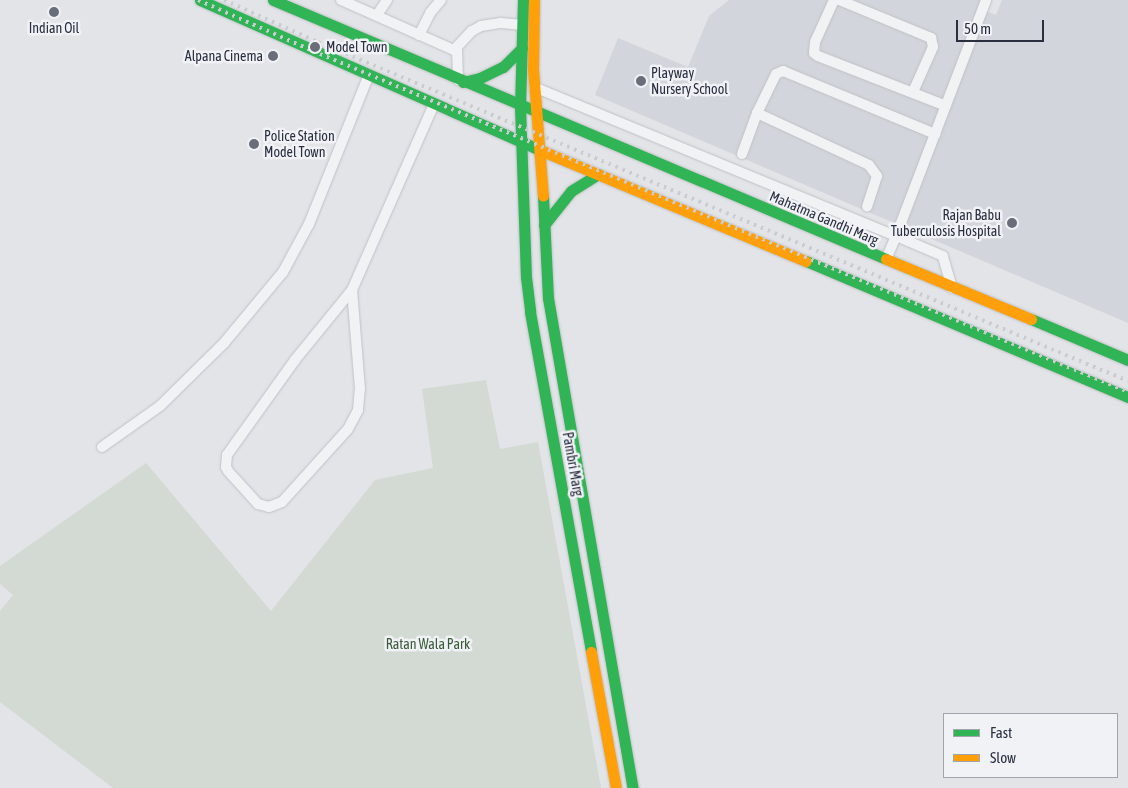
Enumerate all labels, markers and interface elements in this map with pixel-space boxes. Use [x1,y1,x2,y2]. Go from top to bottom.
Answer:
marker: Indian Oil [48,6,60,18]
scale bar [958,10,1046,42]
place label: Indian Oil [29,20,79,36]
text: 50 m [964,20,991,37]
place label: Model Town [326,39,387,55]
marker: Model Town [308,40,322,54]
place label: Alpana Cinema [185,48,263,64]
marker: Alpana Cinema [267,50,279,62]
place label: Playway Nursery School [651,65,728,98]
marker: Playway Nursery School [635,75,647,87]
place label: Police Station Model Town [264,128,335,160]
marker: Police Station Model Town [248,138,260,150]
street label: Mahatma Gandhi Marg [767,187,881,249]
place label: Rajan Babu Tuberculosis Hospital [891,207,1001,240]
marker: Rajan Babu Tuberculosis Hospital [1005,216,1019,230]
street label: Pambri Marg [559,431,587,497]
park label: Ratan Wala Park [386,636,470,652]
legend [943,713,1118,778]
text: Fast [990,724,1012,741]
text: Slow [990,749,1016,766]

